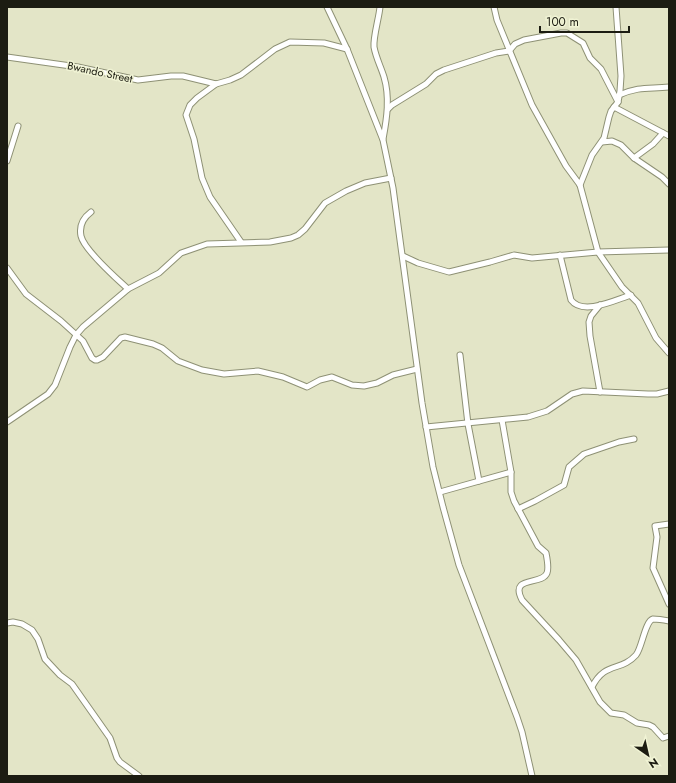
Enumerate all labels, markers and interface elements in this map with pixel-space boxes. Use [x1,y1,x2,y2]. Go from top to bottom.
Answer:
scale bar [540,8,629,34]
text: 100 m [546,13,579,31]
street label: Bwando Street [66,57,135,87]
north arrow [628,735,668,775]
text: N [645,754,662,772]

